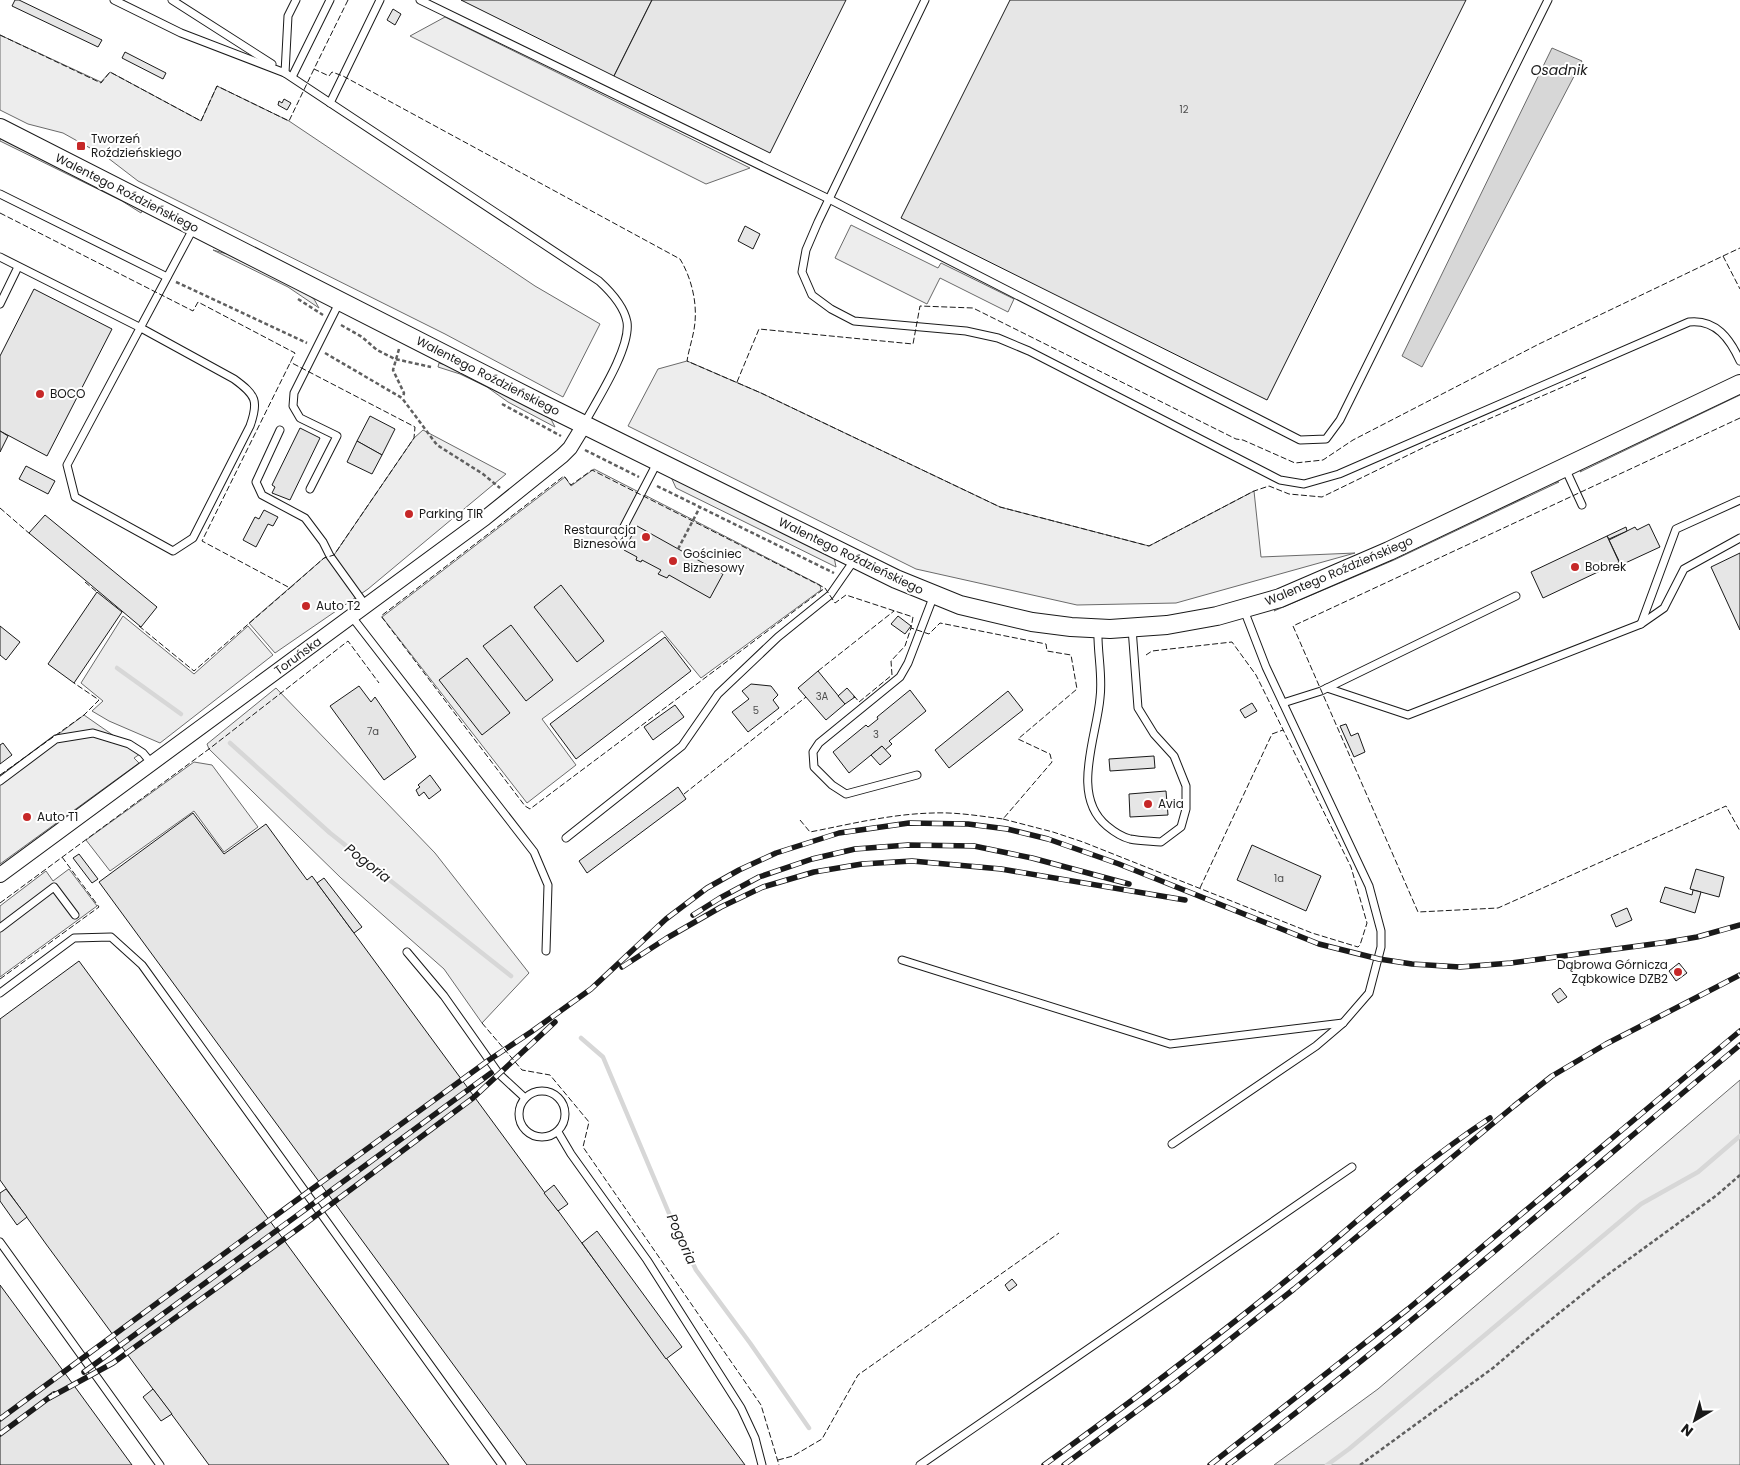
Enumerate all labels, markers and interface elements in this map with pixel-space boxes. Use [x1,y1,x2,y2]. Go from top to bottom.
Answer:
water label: Osadnik [1531,60,1588,80]
house number: 12 [1180,102,1189,117]
place label: Tworzeń Roździeńskiego [91,130,182,161]
marker: Tworzeń Roździeńskiego [75,140,87,152]
street label: Walentego Roździeńskiego [52,149,202,236]
street label: Walentego Roździeńskiego [413,332,563,419]
place label: BOCO [50,385,85,402]
marker: BOCO [34,388,46,400]
place label: Parking TIR [419,505,483,522]
marker: Parking TIR [403,508,415,520]
street label: Walentego Roździeńskiego [776,513,927,598]
place label: Restauracja Biznesowa [564,521,636,552]
marker: Restauracja Biznesowa [640,531,652,543]
street label: Walentego Roździeńskiego [1262,531,1416,610]
place label: Gościniec Biznesowy [683,545,745,576]
marker: Gościniec Biznesowy [667,555,679,567]
place label: Bobrek [1585,558,1627,575]
marker: Bobrek [1569,561,1581,573]
place label: Auto T2 [316,597,361,614]
marker: Auto T2 [300,600,312,612]
street label: Toruńska [271,633,325,679]
house number: 3A [816,689,829,704]
house number: 5 [753,703,759,718]
house number: 7a [367,724,379,739]
house number: 3 [873,727,879,742]
place label: Avia [1158,795,1184,812]
marker: Avia [1142,798,1154,810]
place label: Auto T1 [37,808,78,825]
marker: Auto T1 [21,811,33,823]
water label: Pogoria [341,839,396,888]
house number: 1a [1274,871,1284,886]
place label: Dąbrowa Górnicza Ząbkowice DZB2 [1557,956,1668,987]
marker: Dąbrowa Górnicza Ząbkowice DZB2 [1672,966,1684,978]
water label: Pogoria [662,1210,702,1268]
north arrow [1670,1395,1720,1445]
text: N [1677,1419,1697,1441]

